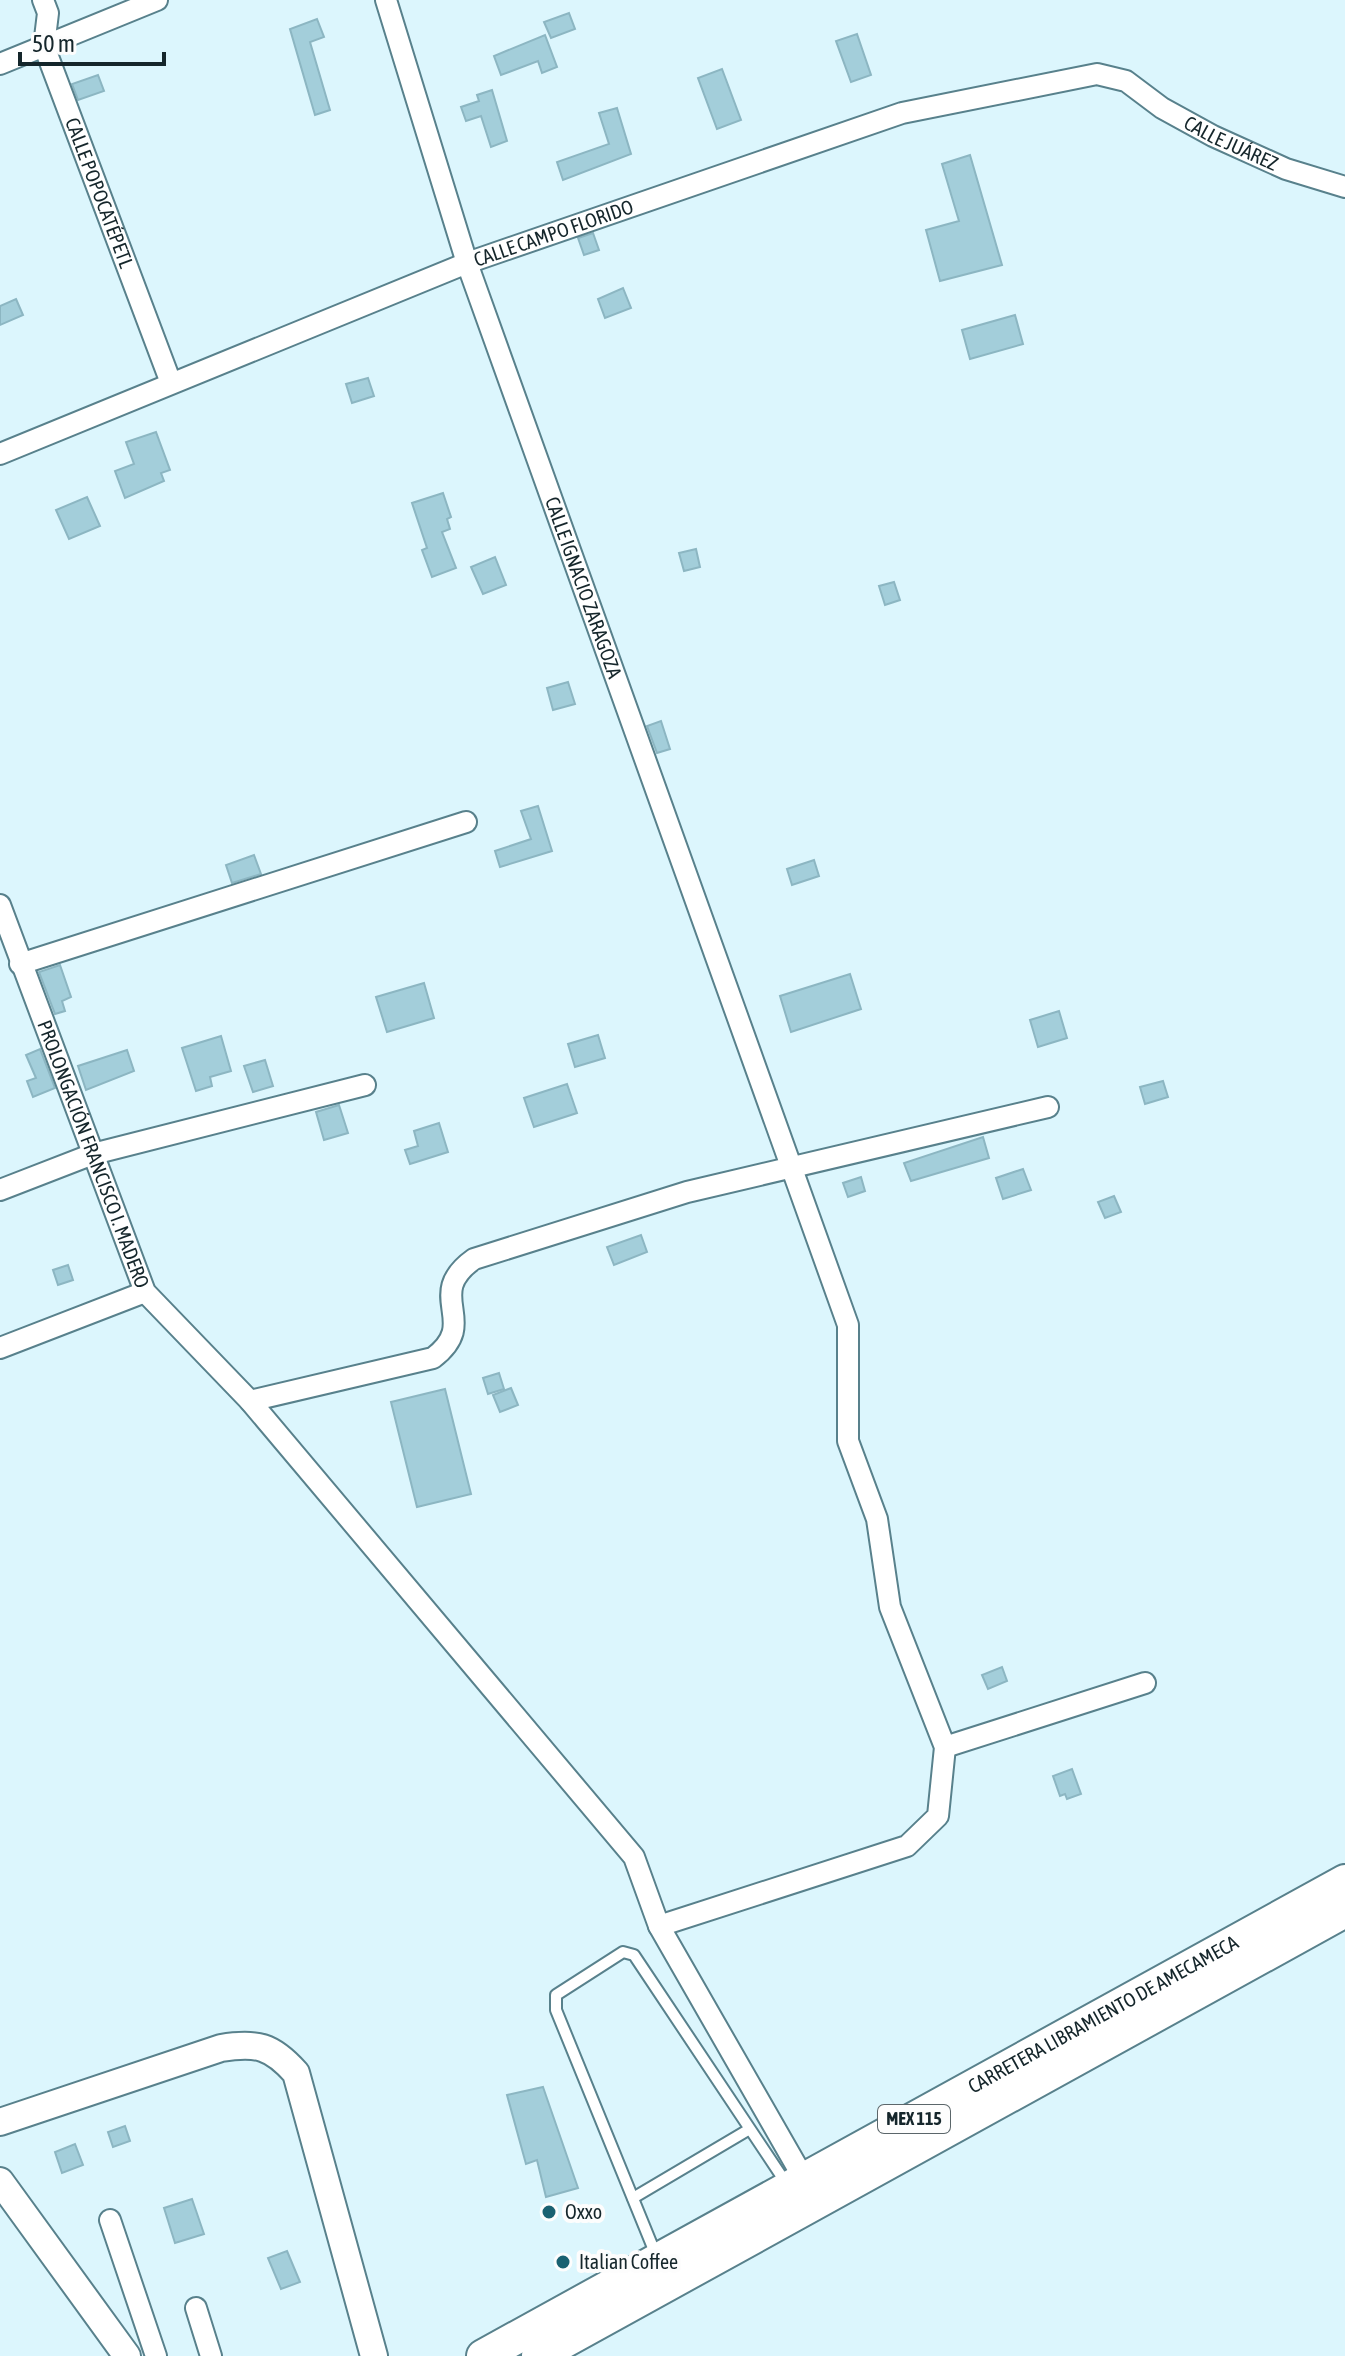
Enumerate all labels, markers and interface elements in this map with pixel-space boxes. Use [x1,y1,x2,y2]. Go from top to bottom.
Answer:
scale bar [20,16,164,66]
text: 50 m [32,30,75,57]
street label: CALLE JUÁREZ [1180,110,1282,175]
street label: CALLE POPOCATÉPETL [61,114,139,271]
street label: CALLE CAMPO FLORIDO [471,195,636,271]
street label: CALLE IGNACIO ZARAGOZA [541,494,627,681]
street label: PROLONGACIÓN FRANCISCO I. MADERO [33,1017,154,1291]
street label: CARRETERA LIBRAMIENTO DE AMECAMECA [964,1930,1242,2098]
road number: MEX 115 [878,2105,950,2133]
place label: Oxxo [565,2200,602,2223]
marker: Oxxo [540,2203,558,2221]
place label: Italian Coffee [579,2250,678,2273]
marker: Italian Coffee [554,2253,572,2271]

